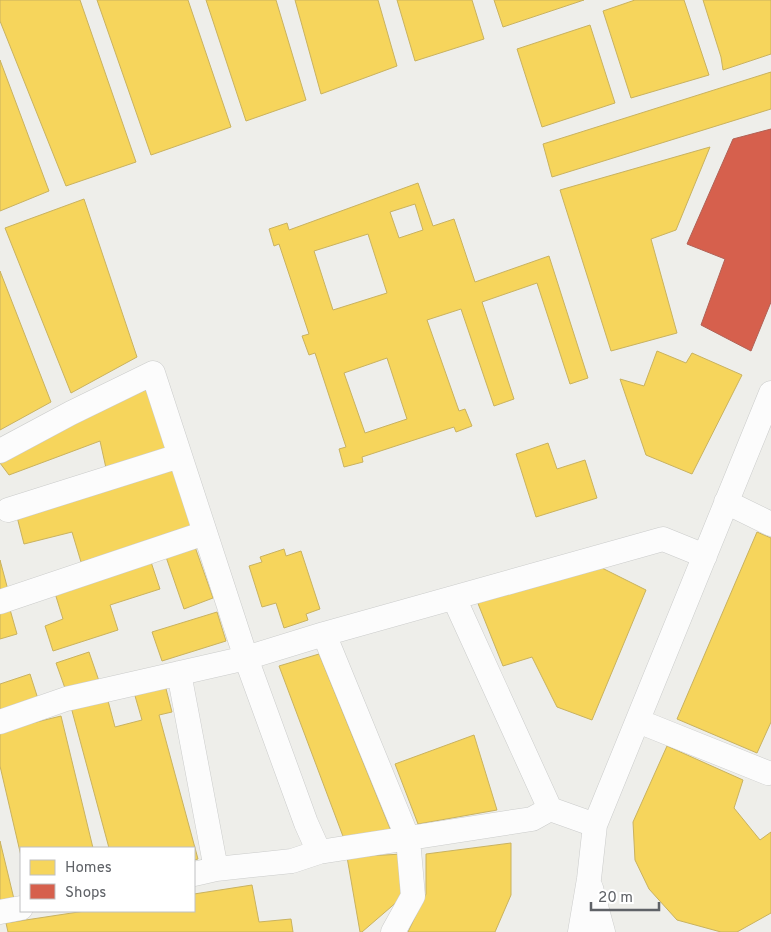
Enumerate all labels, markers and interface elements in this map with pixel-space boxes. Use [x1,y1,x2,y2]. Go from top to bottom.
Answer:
legend [20,847,195,912]
text: Homes [65,859,112,878]
scale bar [591,880,658,912]
text: Shops [65,884,106,903]
text: 20 m [598,889,633,908]

